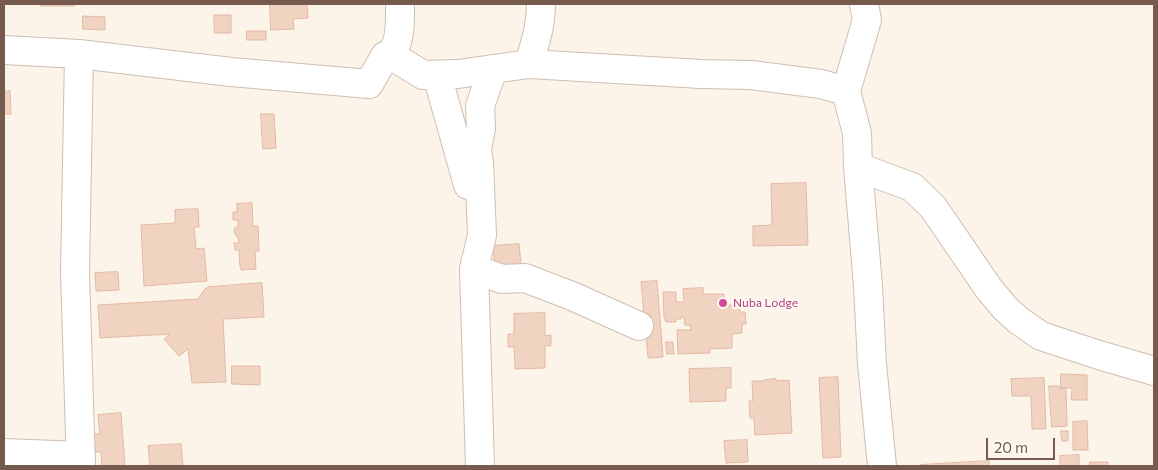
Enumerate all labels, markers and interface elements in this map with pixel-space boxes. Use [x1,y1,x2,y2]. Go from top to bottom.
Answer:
place label: Nuba Lodge [733,296,798,310]
marker: Nuba Lodge [717,297,729,309]
scale bar [988,428,1057,460]
text: 20 m [994,438,1028,456]

